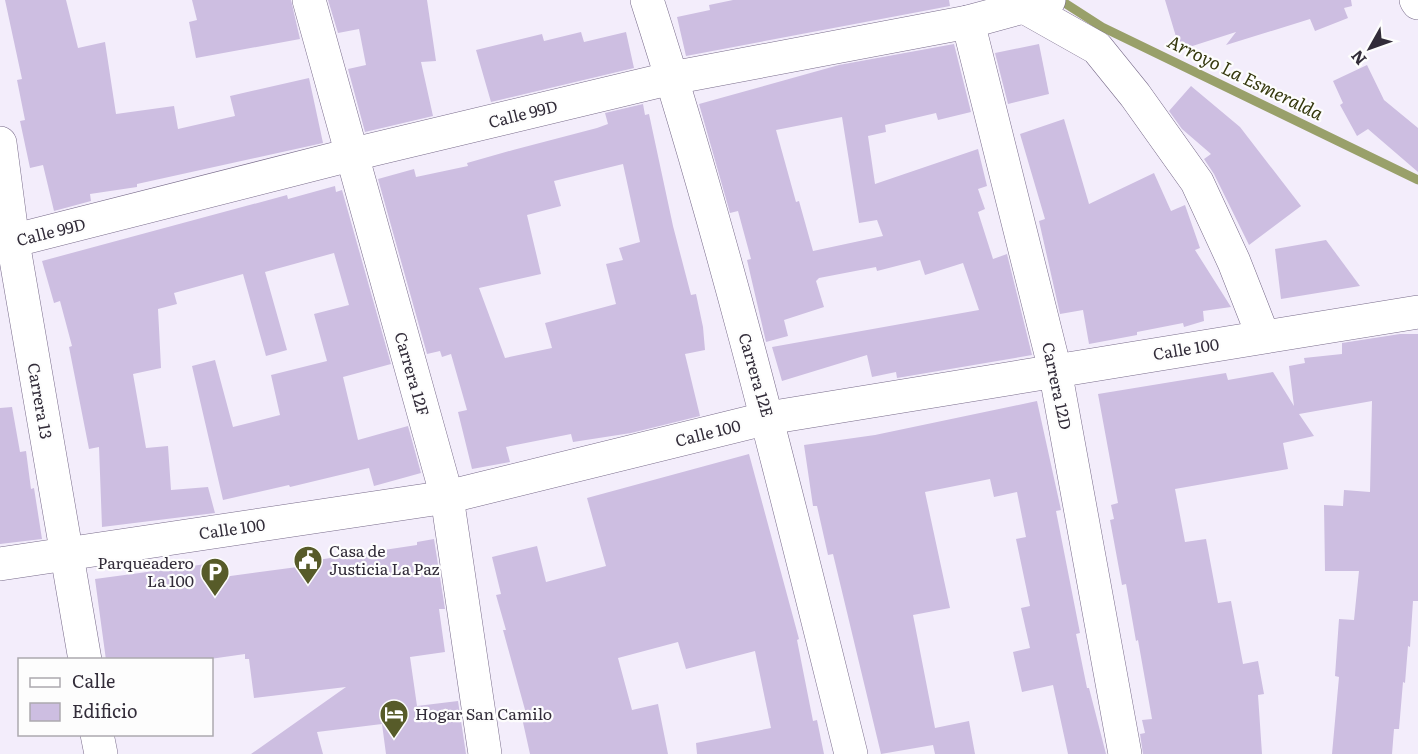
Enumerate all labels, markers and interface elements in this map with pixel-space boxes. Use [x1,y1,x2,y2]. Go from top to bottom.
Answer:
north arrow [1340,18,1400,78]
water label: Arroyo La Esmeralda [1163,27,1329,126]
text: N [1344,45,1371,71]
street label: Calle 99D [486,93,560,133]
street label: Calle 99D [14,211,88,251]
street label: Carrera 12F [390,329,436,419]
street label: Carrera 12E [733,330,780,420]
street label: Calle 100 [1151,331,1221,365]
street label: Carrera 12D [1037,340,1079,432]
street label: Carrera 13 [22,361,60,441]
street label: Calle 100 [672,412,743,452]
street label: Calle 100 [197,511,267,545]
place label: Casa de Justicia La Paz [329,538,440,580]
public building icon: Casa de Justicia La Paz [292,544,324,586]
place label: Parqueadero La 100 [98,550,194,592]
parking icon: Parqueadero La 100 [199,556,231,598]
legend [18,658,213,736]
text: Calle [72,667,115,694]
text: Edificio [72,697,138,724]
hotel icon: Hogar San Camilo [378,698,410,740]
place label: Hogar San Camilo [415,701,552,725]

